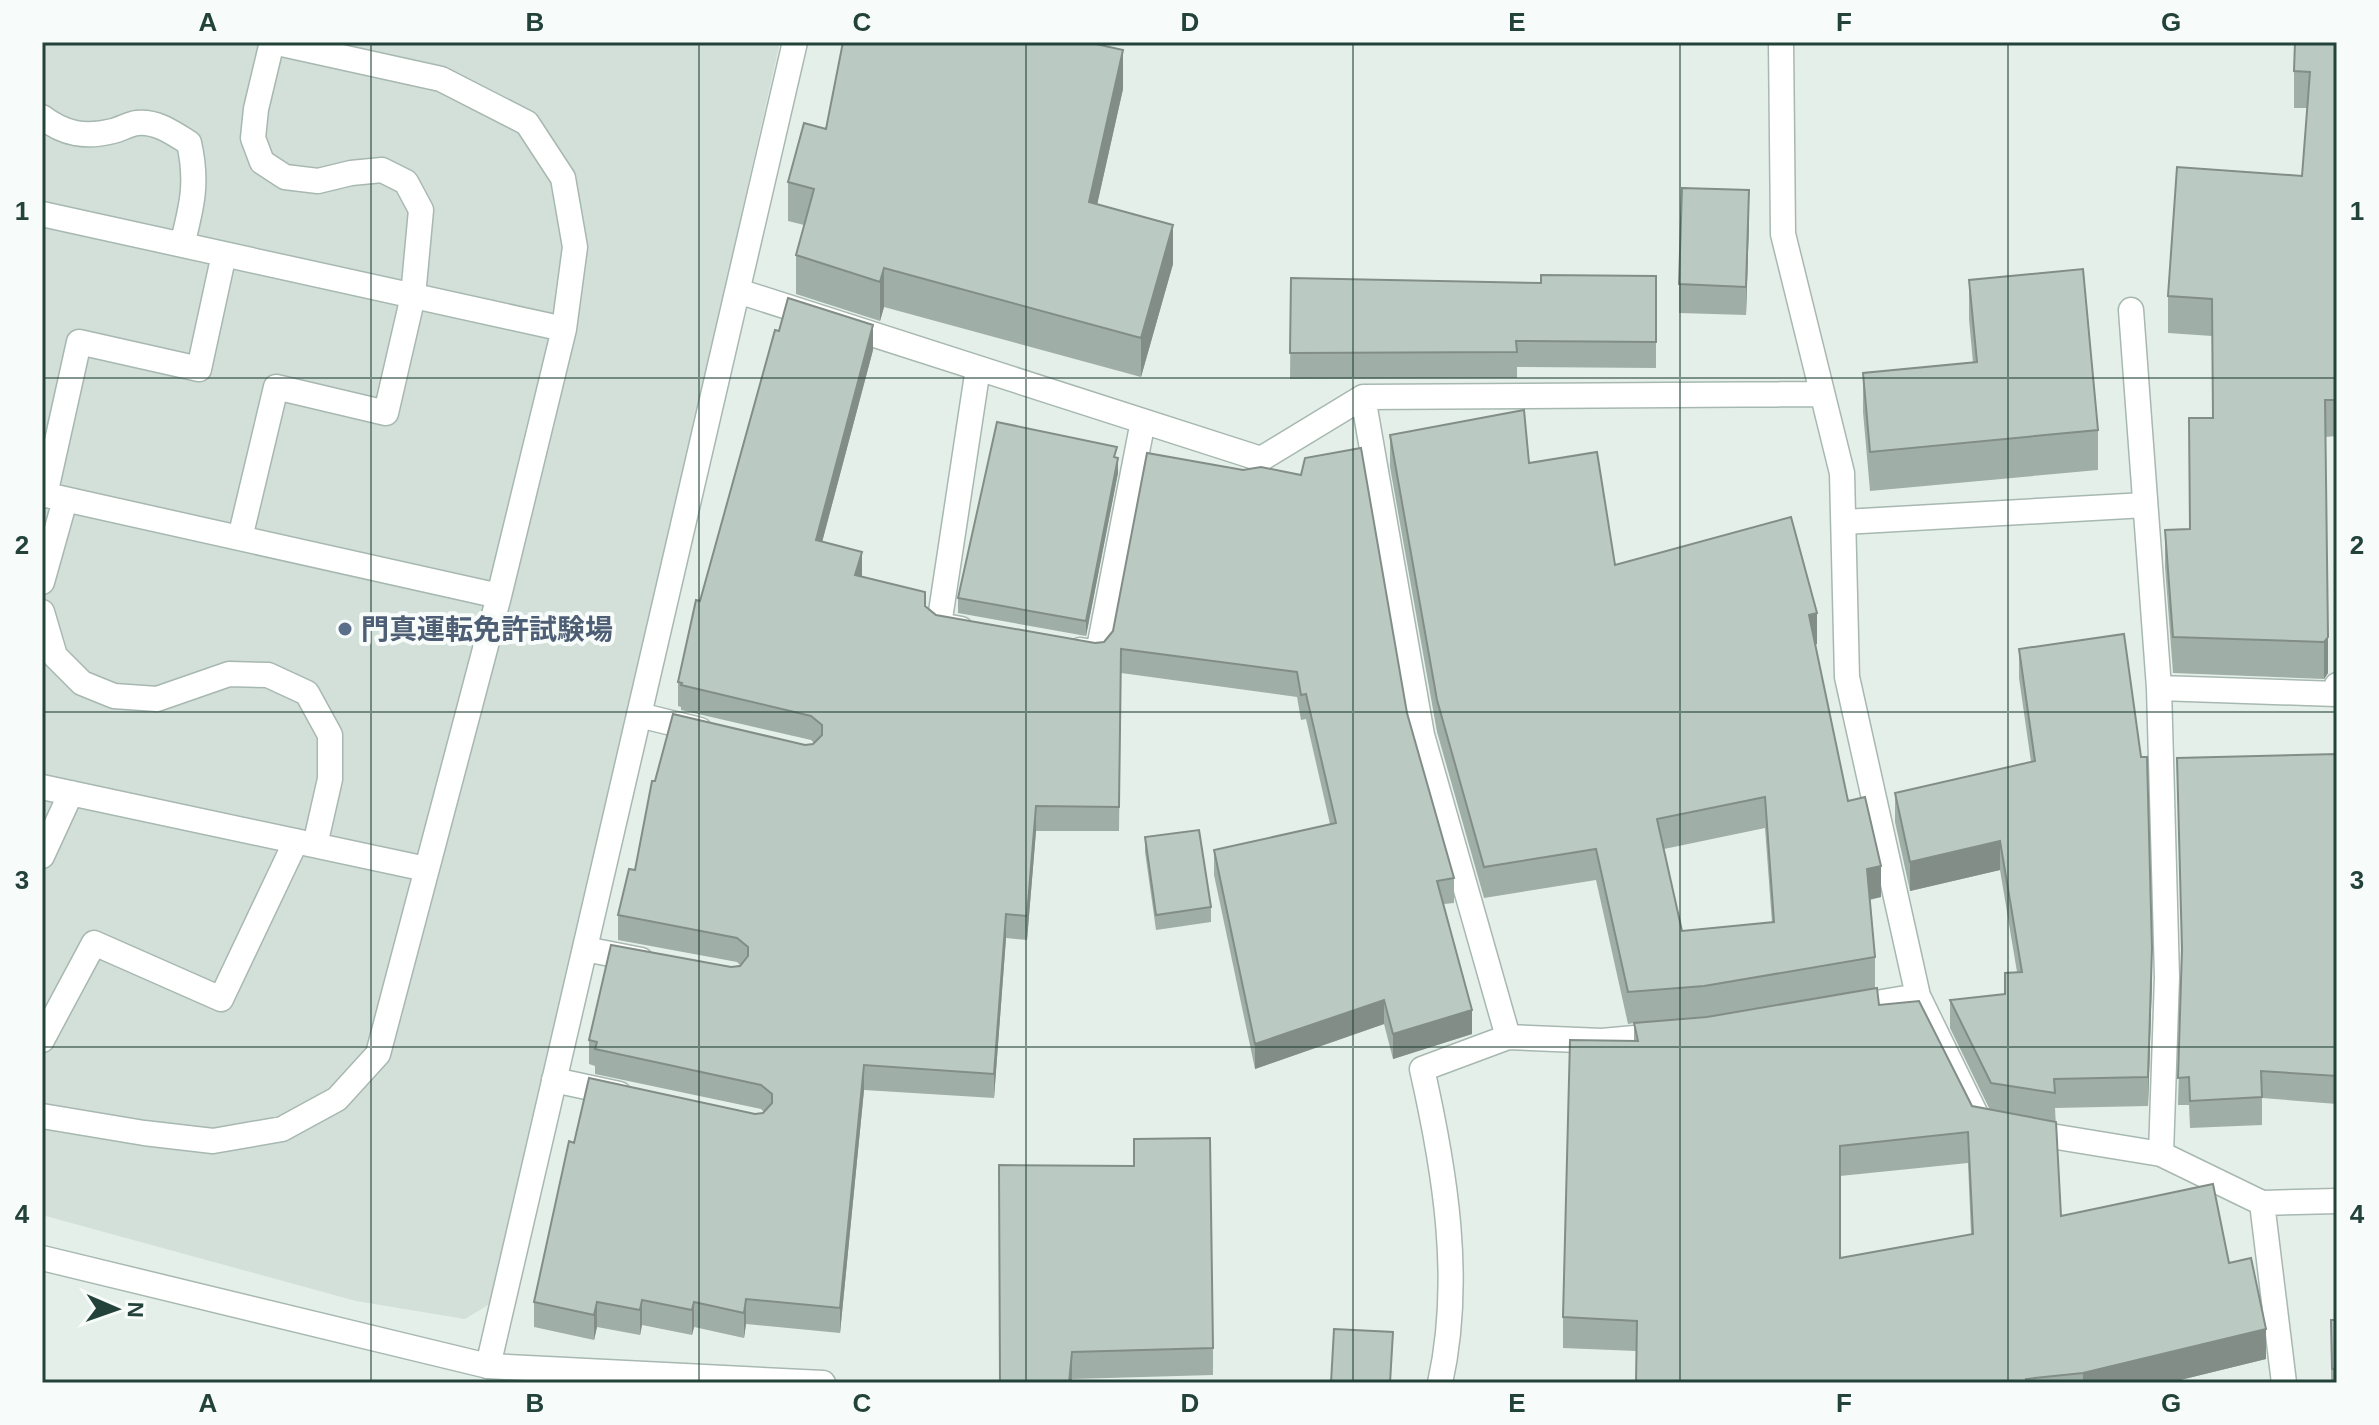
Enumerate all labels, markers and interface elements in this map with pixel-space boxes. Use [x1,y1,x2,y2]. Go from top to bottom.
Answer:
text: A [199,7,218,37]
text: B [526,7,544,37]
text: C [853,7,872,37]
text: D [1181,7,1199,37]
text: E [1508,7,1526,37]
text: F [1836,7,1852,37]
text: G [2161,7,2181,37]
text: 1 [15,196,29,226]
text: 1 [2350,196,2364,226]
text: 2 [15,530,29,560]
text: 2 [2350,530,2364,560]
place label: 門真運転免許試験場 [361,614,613,645]
marker: 門真運転免許試験場 [336,620,354,638]
text: 3 [15,865,29,895]
text: 3 [2350,865,2364,895]
text: 4 [15,1199,30,1229]
text: 4 [2350,1199,2365,1229]
north arrow [76,1269,156,1349]
text: N [123,1301,148,1318]
text: A [199,1388,218,1418]
text: B [526,1388,544,1418]
text: C [853,1388,872,1418]
text: D [1181,1388,1199,1418]
text: E [1508,1388,1526,1418]
text: F [1836,1388,1852,1418]
text: G [2161,1388,2181,1418]

